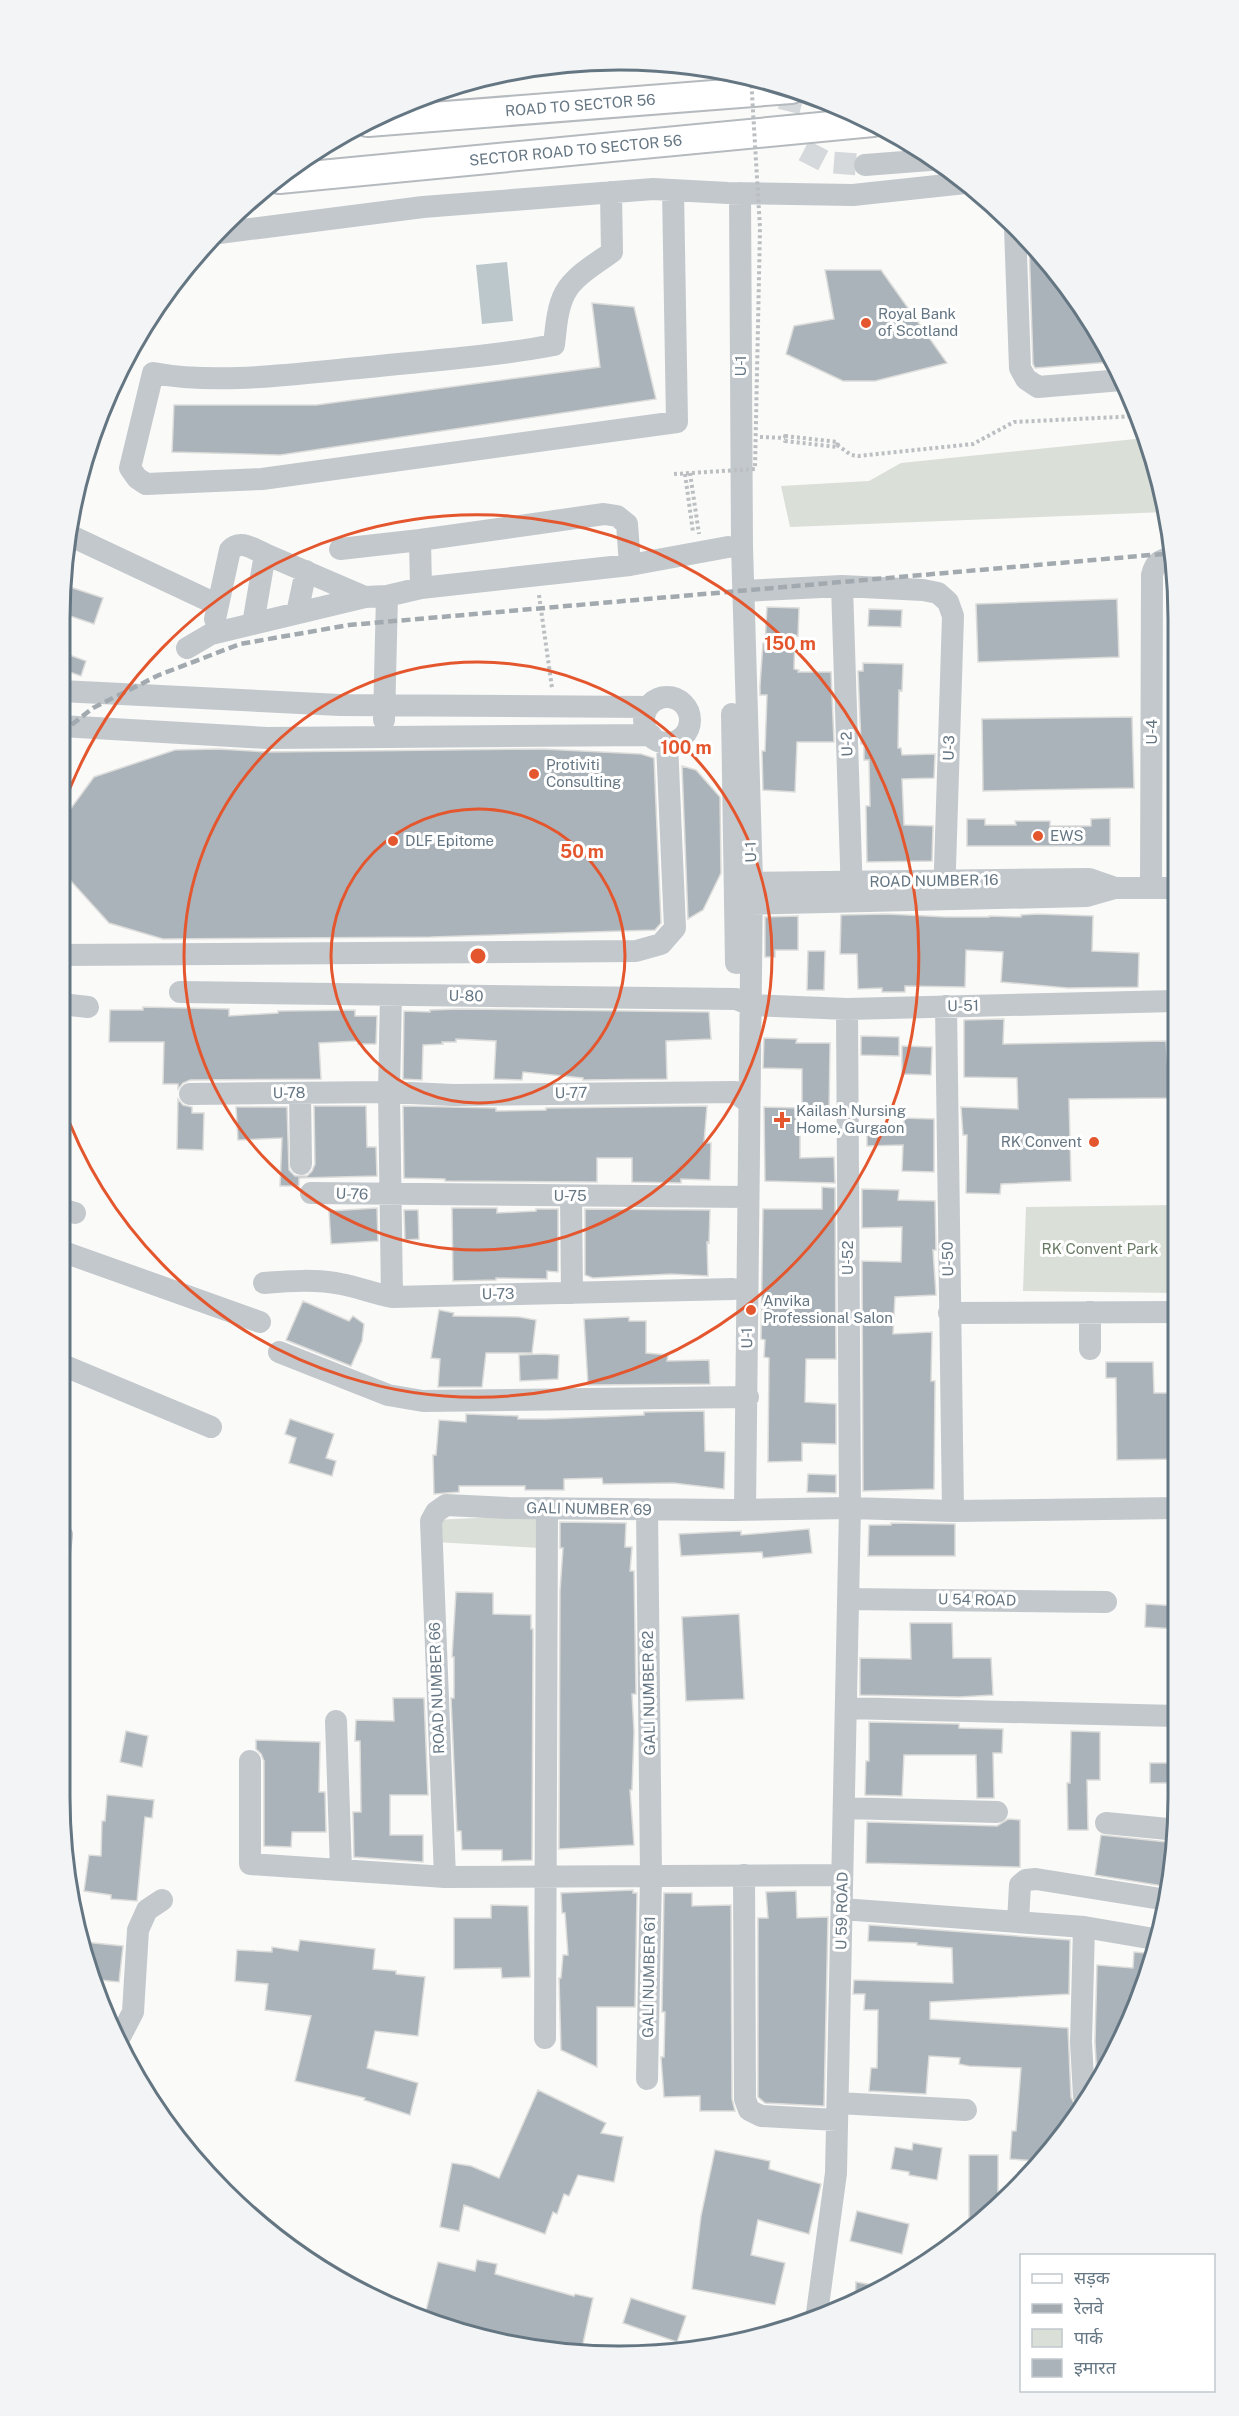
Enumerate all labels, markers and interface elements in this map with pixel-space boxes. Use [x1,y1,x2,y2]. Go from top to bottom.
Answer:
street label: ROAD TO SECTOR 56 [505,91,656,119]
street label: SECTOR ROAD TO SECTOR 56 [468,131,683,169]
place label: Royal Bank of Scotland [878,305,958,339]
marker: Royal Bank of Scotland [859,316,873,330]
street label: U-1 [732,355,749,377]
text: 150 m [764,633,816,654]
street label: U-4 [1143,719,1160,745]
street label: U-2 [838,731,855,757]
street label: U-3 [940,735,957,761]
text: 100 m [660,737,712,758]
place label: Protiviti Consulting [546,756,621,790]
marker: Protiviti Consulting [527,767,541,781]
place label: EWS [1050,827,1084,844]
marker: EWS [1031,829,1045,843]
place label: DLF Epitome [405,832,494,849]
marker: DLF Epitome [386,834,400,848]
text: 50 m [560,841,604,862]
street label: U-1 [742,841,759,863]
street label: ROAD NUMBER 16 [869,871,999,890]
centre of rings [468,946,488,966]
street label: U-80 [448,987,484,1004]
street label: U-51 [947,997,979,1014]
street label: U-78 [272,1084,306,1101]
street label: U-77 [555,1084,587,1101]
place label: Kailash Nursing Home, Gurgaon [796,1102,906,1136]
marker: Kailash Nursing Home, Gurgaon [773,1111,791,1129]
place label: RK Convent [1001,1133,1082,1150]
marker: RK Convent [1087,1135,1101,1149]
street label: U-76 [335,1184,369,1203]
street label: U-75 [553,1187,587,1204]
park label: RK Convent Park [1042,1240,1158,1257]
street label: U-52 [839,1241,856,1275]
street label: U-50 [939,1241,956,1277]
street label: U-73 [482,1285,514,1302]
place label: Anvika Professional Salon [763,1292,893,1326]
marker: Anvika Professional Salon [744,1303,758,1317]
street label: U-1 [738,1327,755,1349]
street label: GALI NUMBER 69 [526,1499,652,1518]
street label: U 54 ROAD [938,1590,1016,1609]
street label: ROAD NUMBER 66 [426,1622,447,1754]
street label: GALI NUMBER 62 [639,1630,658,1756]
street label: U 59 ROAD [832,1872,851,1950]
street label: GALI NUMBER 61 [639,1916,658,2038]
legend [1020,2254,1215,2392]
text: सड़क [1074,2267,1111,2288]
text: रेलवे [1073,2297,1105,2318]
text: पार्क [1074,2327,1104,2348]
text: इमारत [1074,2357,1117,2378]

